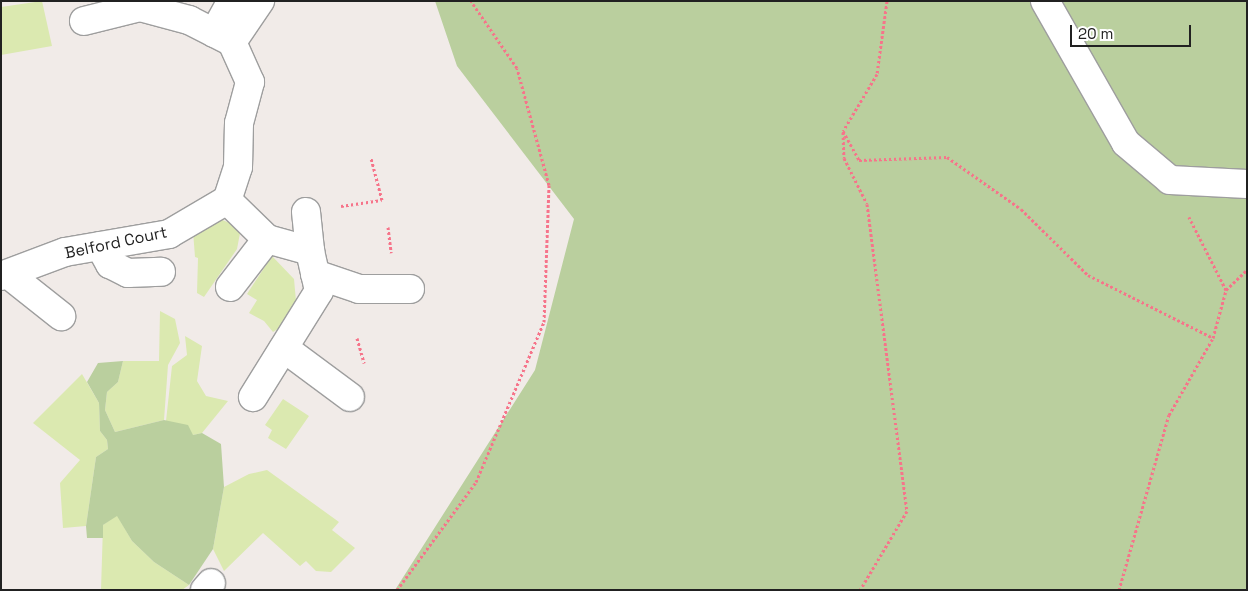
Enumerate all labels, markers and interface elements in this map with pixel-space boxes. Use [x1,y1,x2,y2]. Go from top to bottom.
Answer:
scale bar [1073,15,1194,47]
text: 20 m [1078,24,1113,43]
street label: Belford Court [63,223,169,263]

